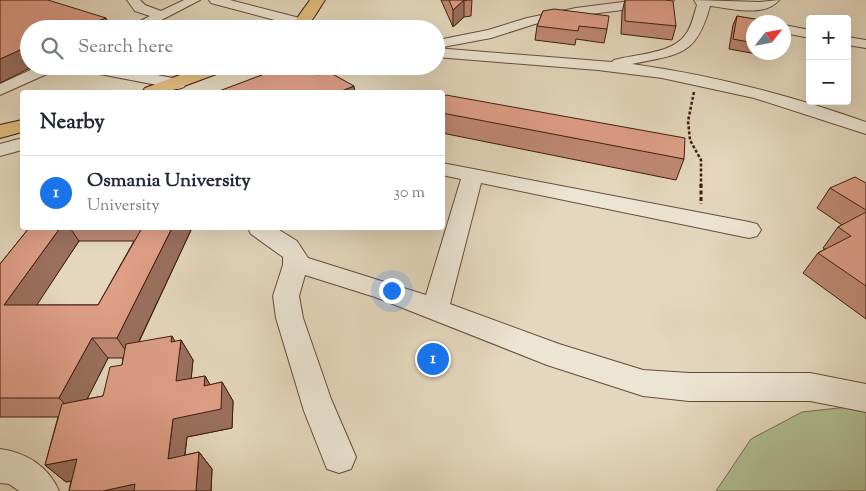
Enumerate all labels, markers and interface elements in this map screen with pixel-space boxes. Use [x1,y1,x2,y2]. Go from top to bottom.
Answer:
north arrow [746,15,791,60]
map controls [806,15,851,105]
button: + [806,15,851,60]
search box [20,20,445,75]
icon: search [38,34,66,62]
text: Search here [78,34,173,61]
button: − [806,60,851,105]
text: Nearby [40,108,105,138]
text: Osmania University [87,168,251,195]
text: 1 [53,182,59,205]
text: 30 m [394,182,425,205]
text: University [87,195,160,218]
your location [379,278,405,304]
pin: 1 [417,340,449,378]

